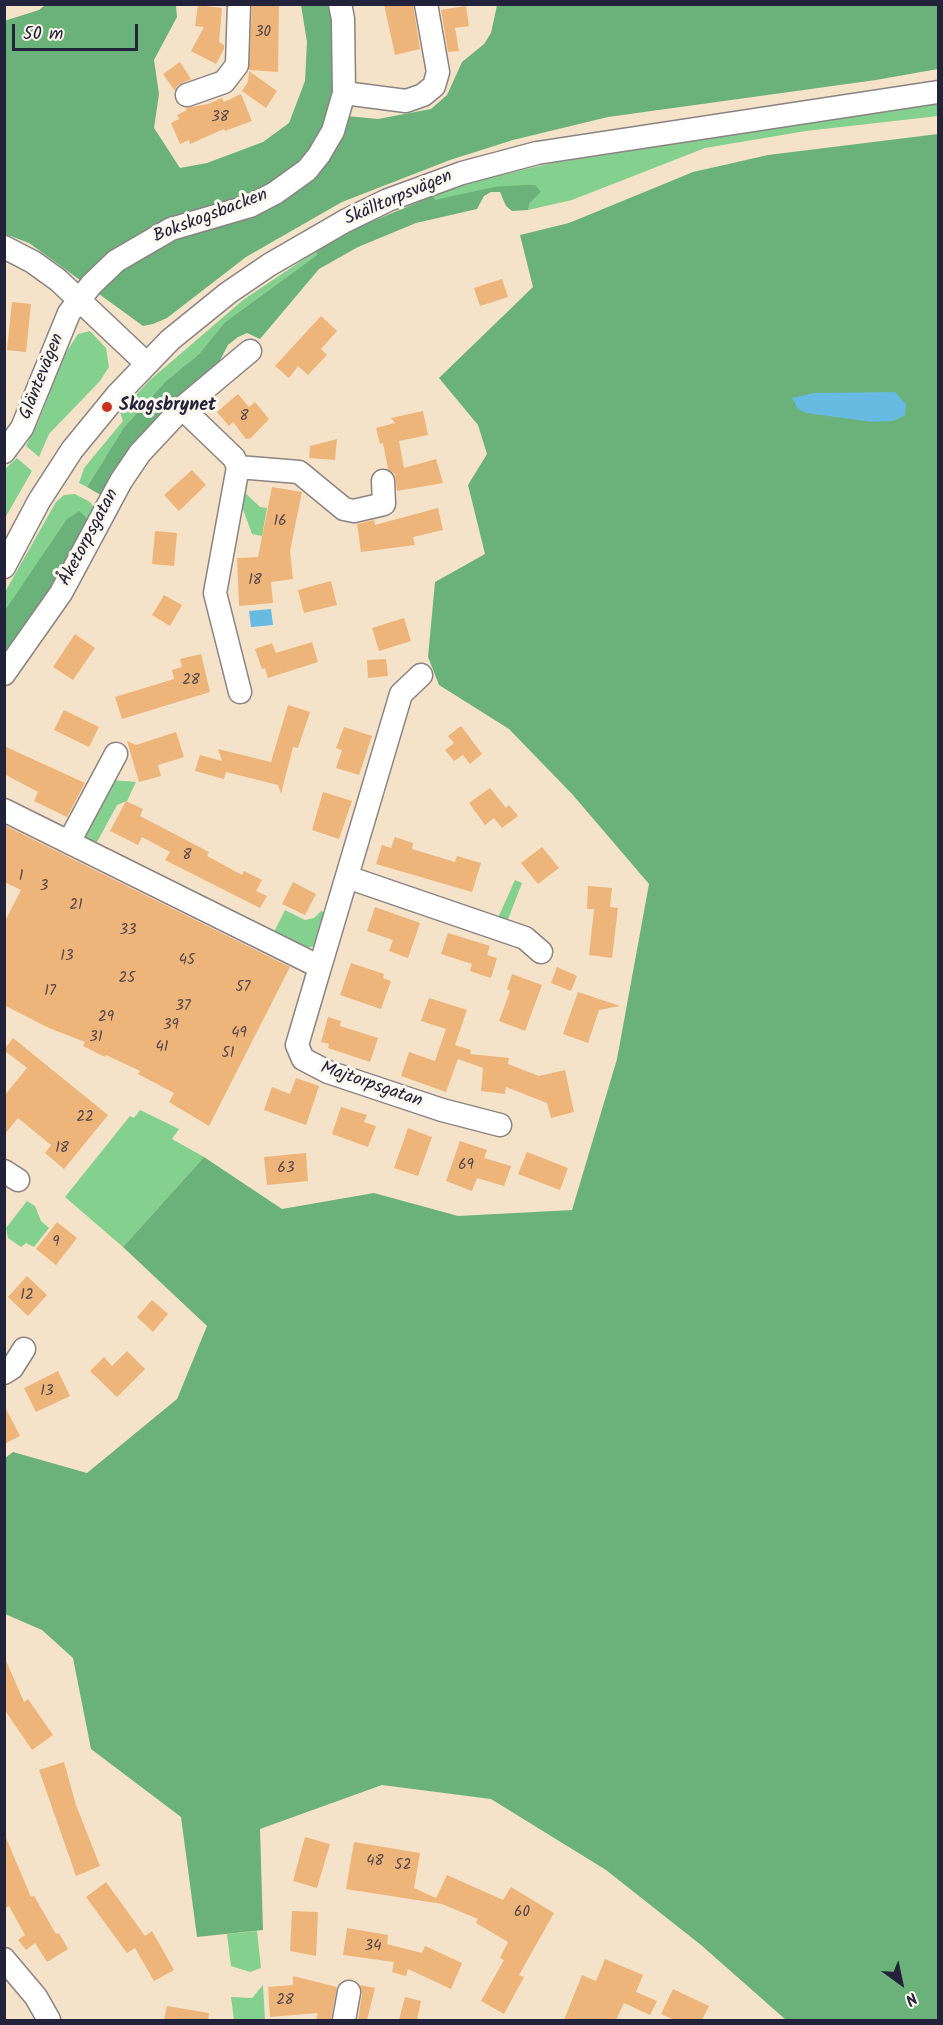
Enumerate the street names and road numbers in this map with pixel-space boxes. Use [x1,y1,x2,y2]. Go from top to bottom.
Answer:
street label: Skälltorpsvägen [342,167,456,231]
street label: Bokskogsbacken [151,185,271,249]
street label: Gläntevägen [16,331,70,423]
street label: Åketorpsgatan [55,486,125,590]
street label: Majtorpsgatan [317,1058,425,1114]

